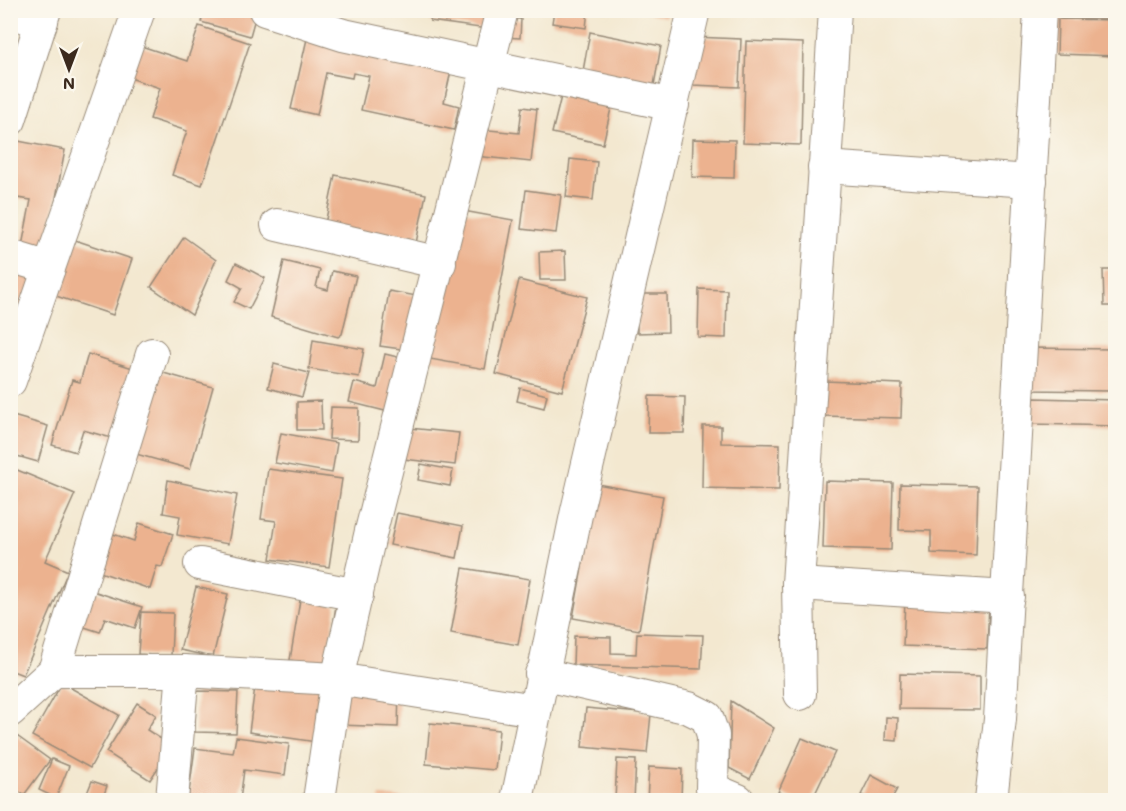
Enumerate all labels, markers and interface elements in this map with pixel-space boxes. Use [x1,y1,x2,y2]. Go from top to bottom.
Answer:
north arrow [39,39,99,99]
text: N [63,74,75,95]

